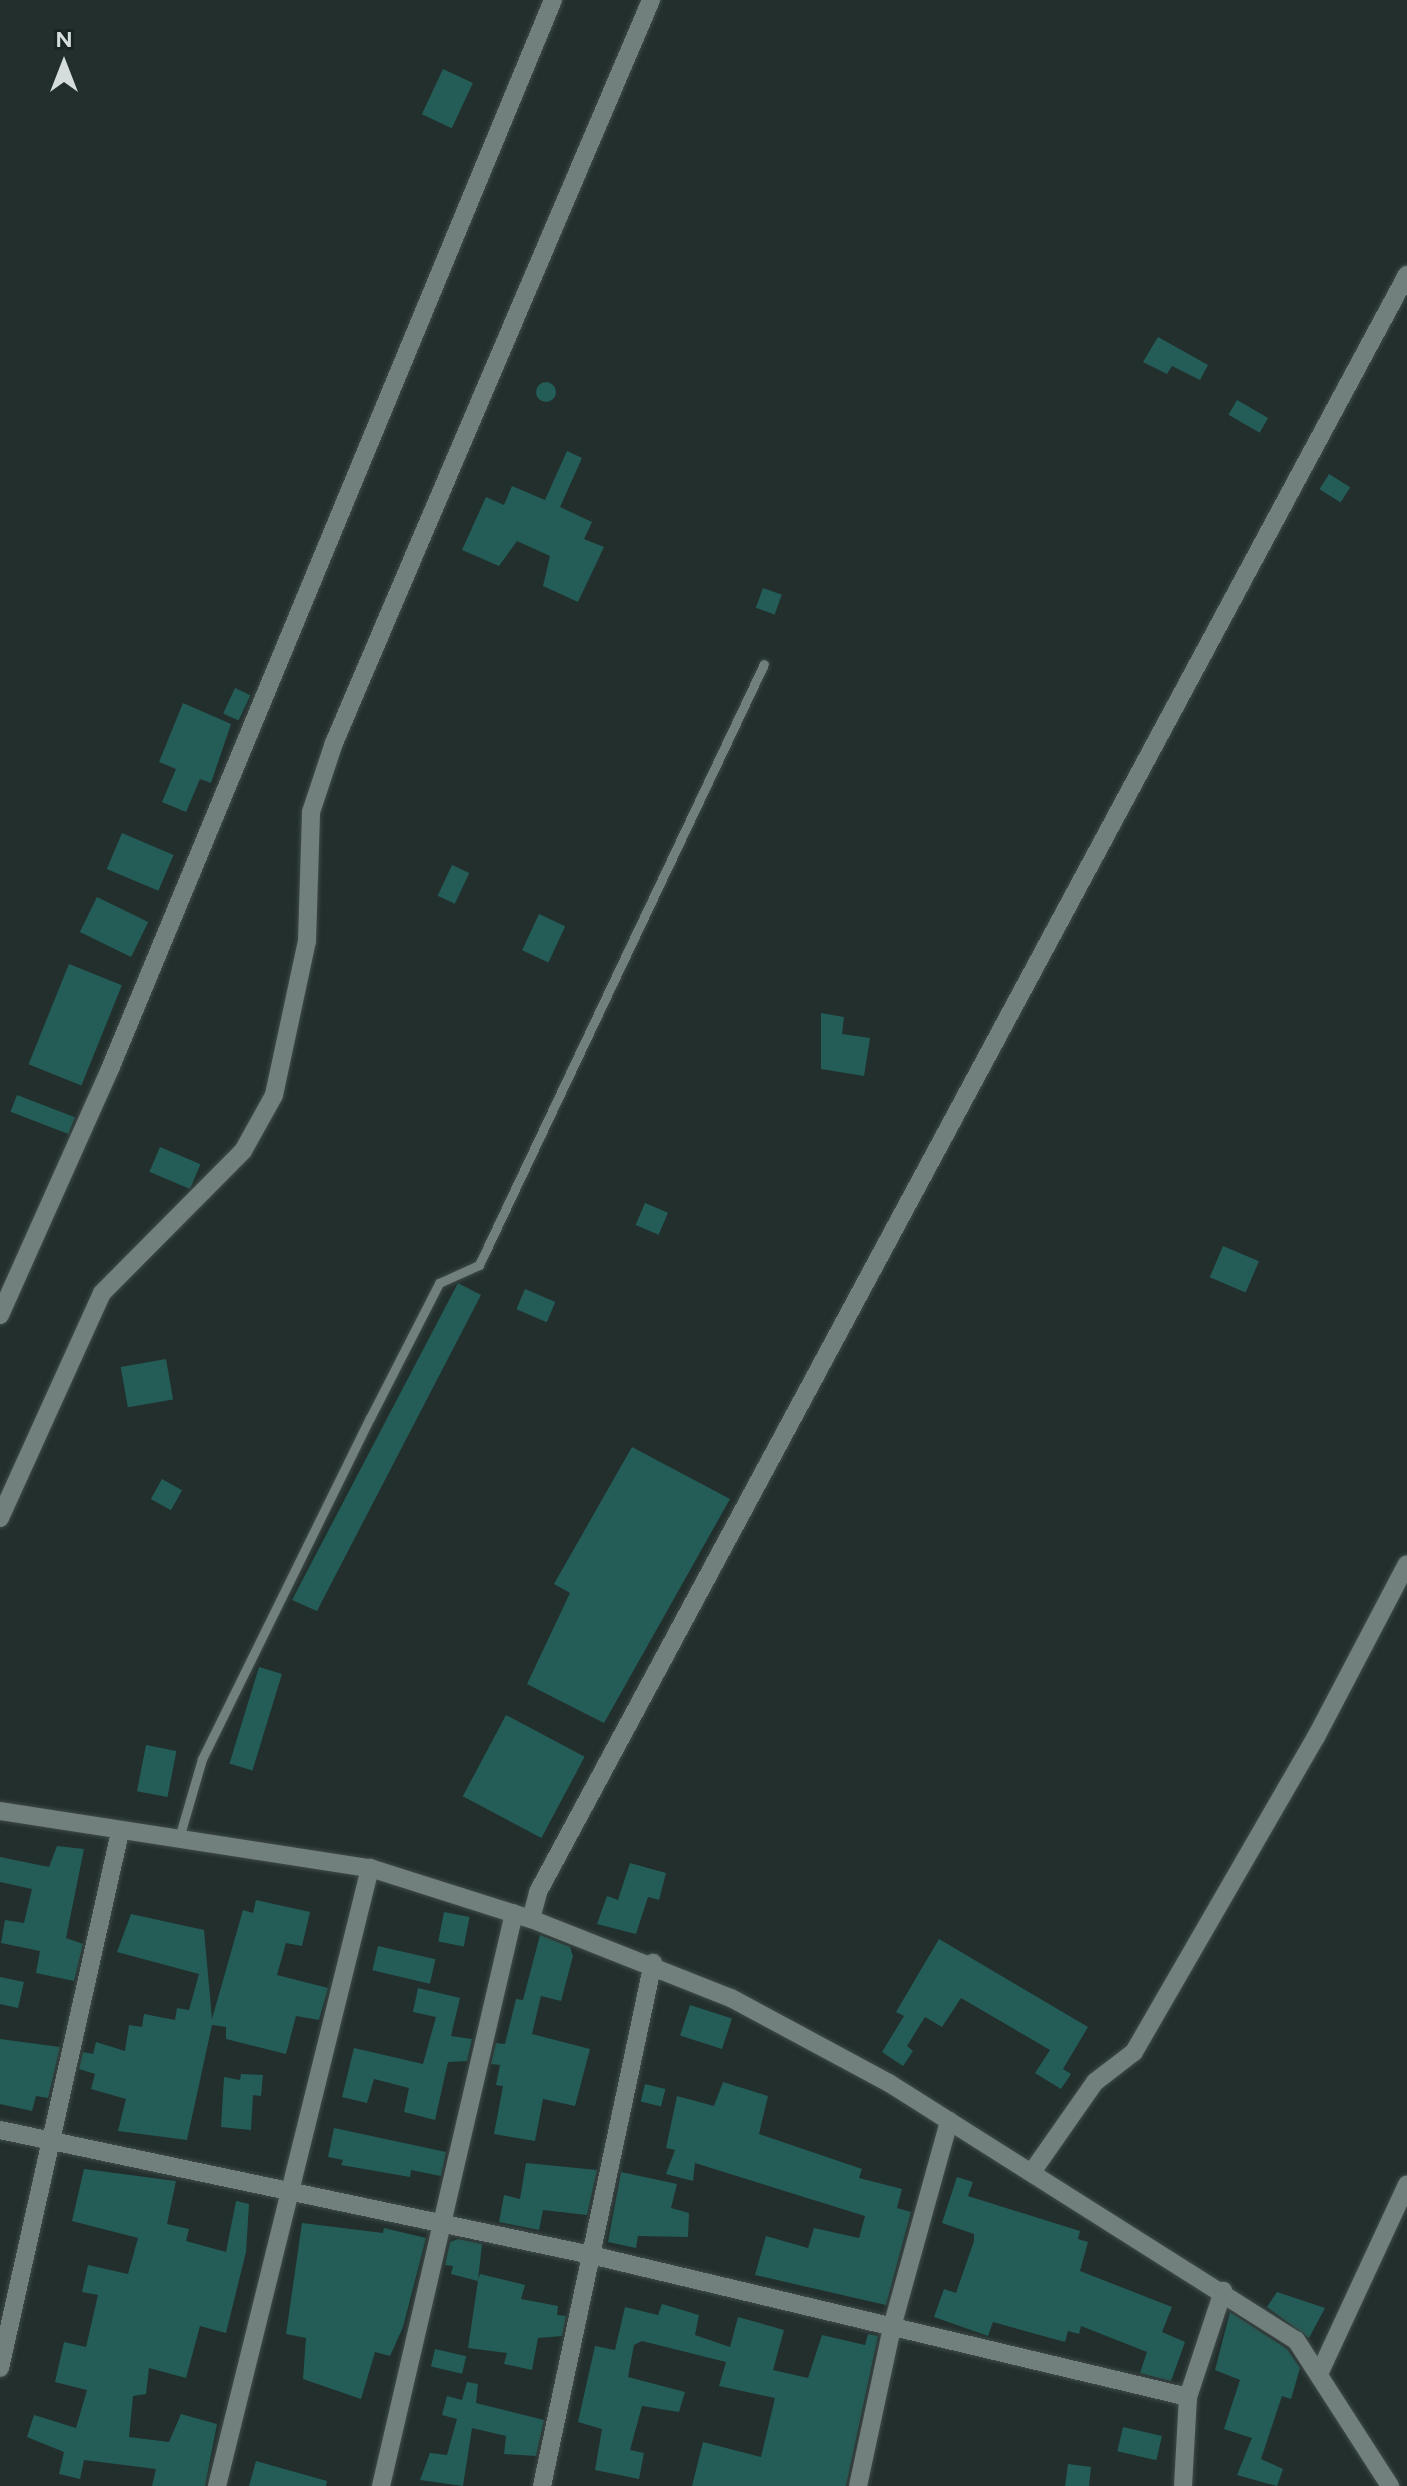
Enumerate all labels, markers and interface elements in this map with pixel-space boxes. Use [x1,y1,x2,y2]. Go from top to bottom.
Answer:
north arrow [24,24,104,104]
text: N [55,26,73,53]

